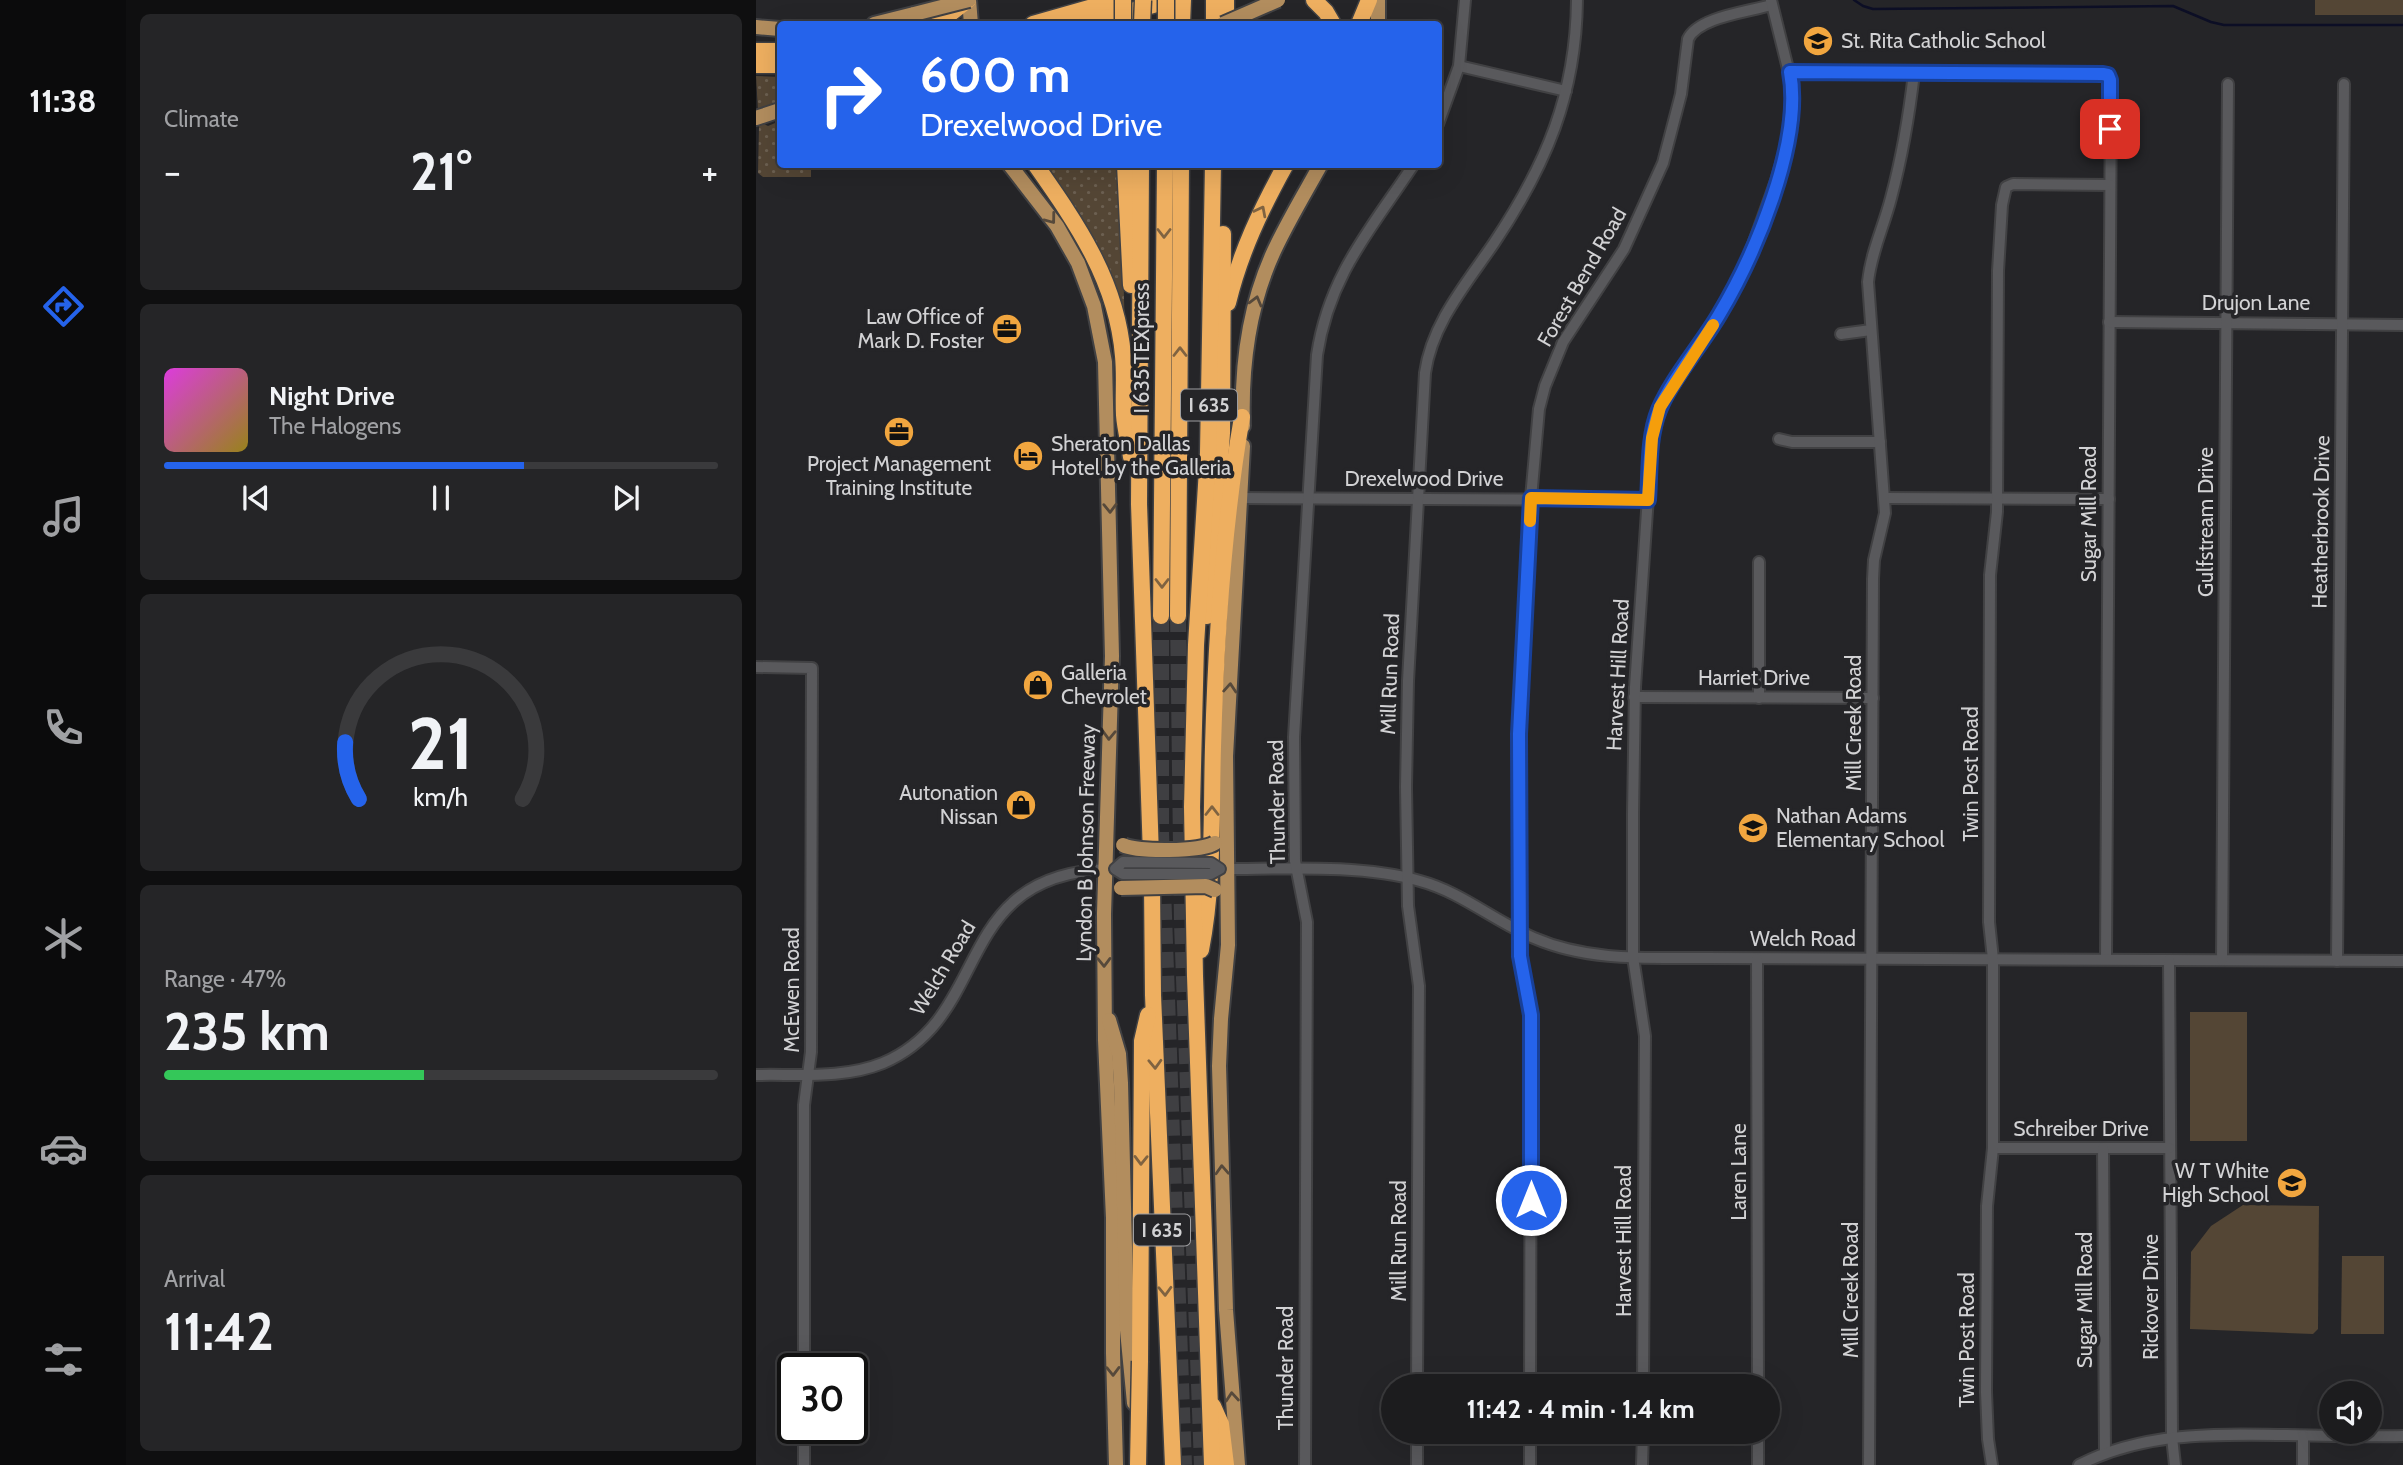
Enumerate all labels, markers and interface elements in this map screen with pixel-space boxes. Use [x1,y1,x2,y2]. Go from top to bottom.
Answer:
school or university icon: St. Rita Catholic School [1801,24,1835,58]
place label: St. Rita Catholic School [1841,28,2046,53]
text: 600 m [920,45,1070,104]
icon: right [805,49,896,140]
text: 11:38 [29,81,97,120]
pin [2080,99,2140,159]
text: Climate [164,105,239,133]
text: Drexelwood Drive [920,105,1162,144]
icon: arrive [2091,110,2129,148]
text: 21° [410,140,472,203]
text: − [164,148,181,195]
text: + [701,148,718,195]
street label: Forest Bend Road [1532,203,1631,351]
one-way arrow [1252,206,1266,219]
one-way arrow [1042,211,1055,223]
one-way arrow [1156,228,1172,238]
icon: directions [39,282,88,331]
street label: I 635 TEXpress [1129,282,1154,413]
street label: Drujon Lane [2202,290,2310,316]
one-way arrow [1248,295,1263,307]
place label: Law Office of Mark D. Foster [857,304,984,353]
office icon: Law Office of Mark D. Foster [990,312,1024,346]
one-way arrow [1172,346,1188,356]
text: Night Drive [269,380,395,412]
road number: I 635 [1181,390,1237,420]
text: The Halogens [269,412,401,440]
office icon: Project Management Training Institute [882,415,916,449]
place label: Sheraton Dallas Hotel by the Galleria [1051,431,1231,480]
street label: Heatherbrook Drive [2306,435,2335,609]
hotel icon: Sheraton Dallas Hotel by the Galleria [1011,439,1045,473]
street label: Sugar Mill Road [2076,446,2101,582]
street label: Gulfstream Drive [2193,447,2218,597]
place label: Project Management Training Institute [807,451,991,500]
street label: Drexelwood Drive [1344,466,1504,491]
icon: previous [237,479,275,517]
icon: pause [422,479,460,517]
icon: next [607,479,645,517]
icon: music [39,492,88,541]
one-way arrow [1102,503,1118,513]
one-way arrow [1154,578,1170,588]
street label: Harvest Hill Road [1601,598,1634,752]
street label: Mill Run Road [1375,613,1404,735]
street label: Mill Creek Road [1841,655,1866,791]
place label: Galleria Chevrolet [1061,660,1147,709]
street label: Harriet Drive [1698,665,1810,690]
shop icon: Galleria Chevrolet [1021,668,1055,702]
one-way arrow [1222,682,1237,693]
text: 21 [408,699,474,787]
icon: phone [39,703,88,752]
street label: Twin Post Road [1958,706,1983,842]
street label: Lyndon B Johnson Freeway [1071,723,1100,962]
one-way arrow [1102,730,1117,741]
street label: Thunder Road [1263,740,1290,864]
place label: Autonation Nissan [899,780,998,829]
text: km/h [414,781,468,811]
shop icon: Autonation Nissan [1004,788,1038,822]
place label: Nathan Adams Elementary School [1776,803,1944,852]
one-way arrow [1204,806,1220,816]
school or university icon: Nathan Adams Elementary School [1736,811,1770,845]
icon: climate [39,914,88,963]
street label: Welch Road [905,916,981,1020]
street label: Welch Road [1750,926,1856,951]
street label: McEwen Road [779,927,804,1053]
one-way arrow [1096,958,1112,968]
text: Range · 47% [164,965,286,993]
text: 235 km [164,1000,330,1063]
one-way arrow [1148,1058,1163,1069]
street label: Schreiber Drive [2013,1116,2149,1141]
street label: Laren Lane [1726,1123,1751,1221]
icon: car [39,1124,88,1173]
one-way arrow [1133,1156,1149,1166]
place label: W T White High School [2162,1158,2269,1207]
position arrow [1494,1163,1568,1237]
one-way arrow [1215,1164,1230,1175]
street label: Harvest Hill Road [1611,1165,1636,1317]
school or university icon: W T White High School [2275,1166,2309,1200]
street label: Mill Run Road [1386,1180,1411,1302]
road number: I 635 [1134,1214,1190,1246]
street label: Mill Creek Road [1838,1222,1863,1358]
street label: Sugar Mill Road [2072,1232,2097,1368]
street label: Rickover Drive [2138,1234,2163,1360]
text: Arrival [164,1265,225,1293]
street label: Twin Post Road [1954,1272,1979,1408]
one-way arrow [1157,1286,1172,1297]
text: 11:42 [164,1300,274,1363]
street label: Thunder Road [1273,1306,1298,1430]
icon: filters [39,1335,88,1384]
speed limit sign: 30 [777,1353,868,1444]
one-way arrow [1105,1366,1121,1376]
map controls [2319,1381,2382,1444]
button: sound [2319,1381,2382,1444]
one-way arrow [1225,1391,1240,1402]
text: 11:42 · 4 min · 1.4 km [1466,1393,1695,1425]

